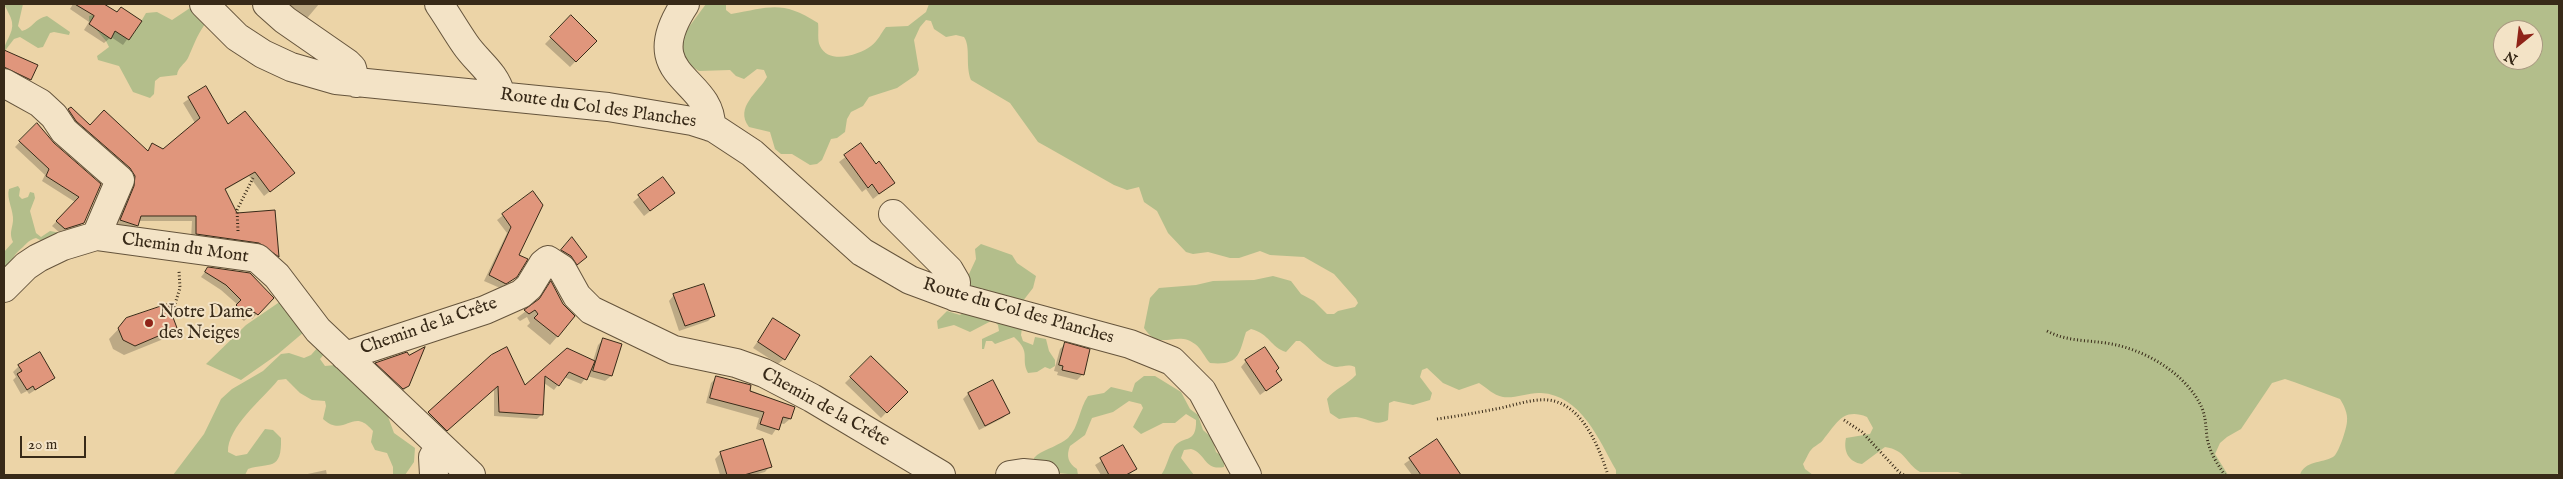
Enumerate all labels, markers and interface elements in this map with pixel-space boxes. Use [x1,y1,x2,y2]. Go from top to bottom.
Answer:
north arrow [2493,20,2543,70]
text: N [2502,46,2521,68]
street label: Route du Col des Planches [499,85,697,133]
street label: Chemin du Mont [120,229,250,269]
street label: Route du Col des Planches [920,274,1116,350]
street label: Chemin de la Crête [358,293,500,361]
place label: Notre Dame des Neiges [159,302,253,344]
marker: Notre Dame des Neiges [143,317,155,329]
street label: Chemin de la Crête [757,364,893,452]
scale bar [22,426,89,458]
text: 20 m [28,435,57,454]

